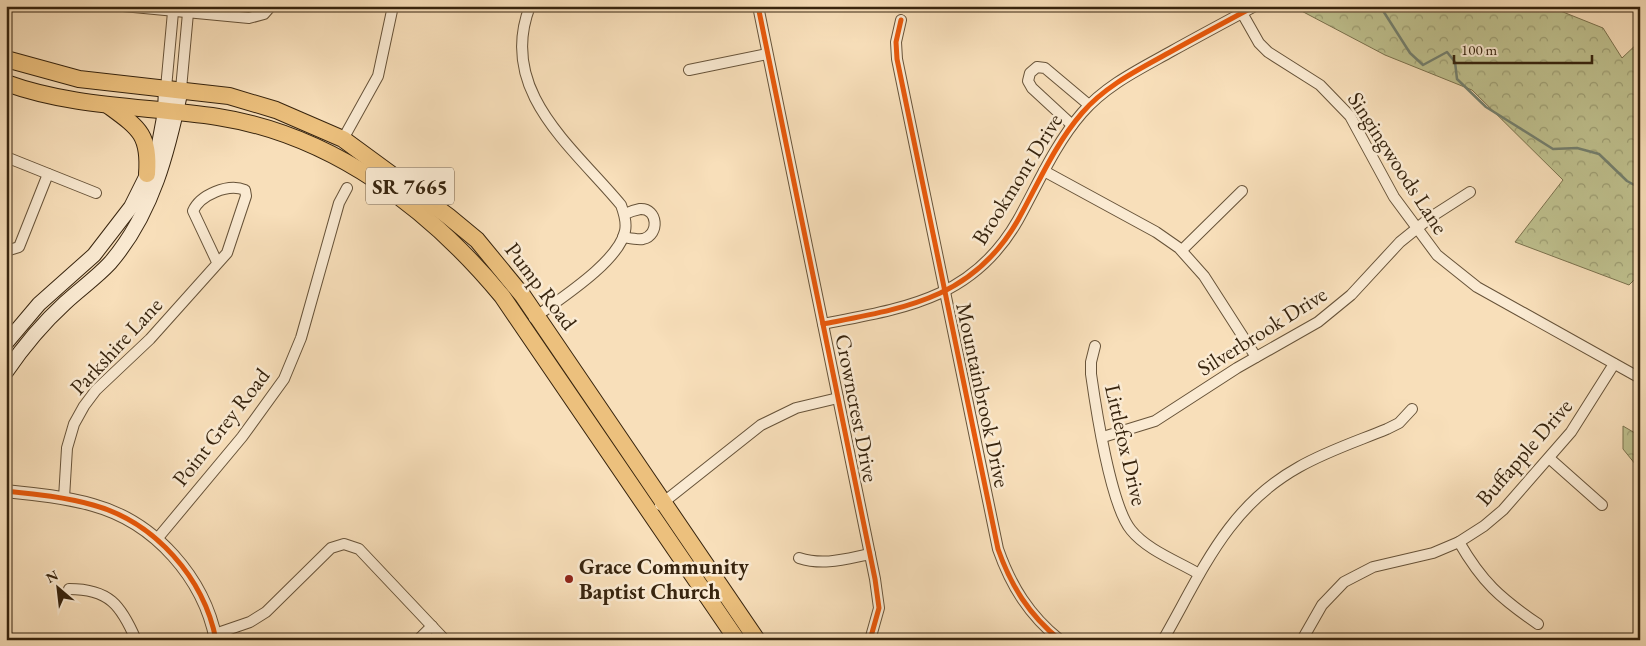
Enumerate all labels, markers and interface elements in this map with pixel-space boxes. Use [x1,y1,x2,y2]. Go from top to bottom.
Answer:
scale bar [1454,32,1591,64]
text: 100 m [1461,40,1498,59]
street label: Singingwoods Lane [1341,86,1455,240]
street label: Brookmont Drive [965,107,1069,250]
road number: SR 7665 [366,168,454,205]
street label: Pump Road [499,236,584,336]
street label: Silverbrook Drive [1192,279,1333,382]
street label: Parkshire Lane [63,291,169,401]
street label: Mountainbrook Drive [949,300,1017,490]
street label: Crowncrest Drive [828,332,886,485]
street label: Point Grey Road [166,361,277,492]
street label: Littlefox Drive [1098,382,1154,509]
street label: Buffapple Drive [1469,392,1579,512]
place label: Grace Community Baptist Church [579,552,749,606]
north arrow [32,564,82,614]
text: N [43,566,62,587]
marker: Grace Community Baptist Church [563,573,575,585]

